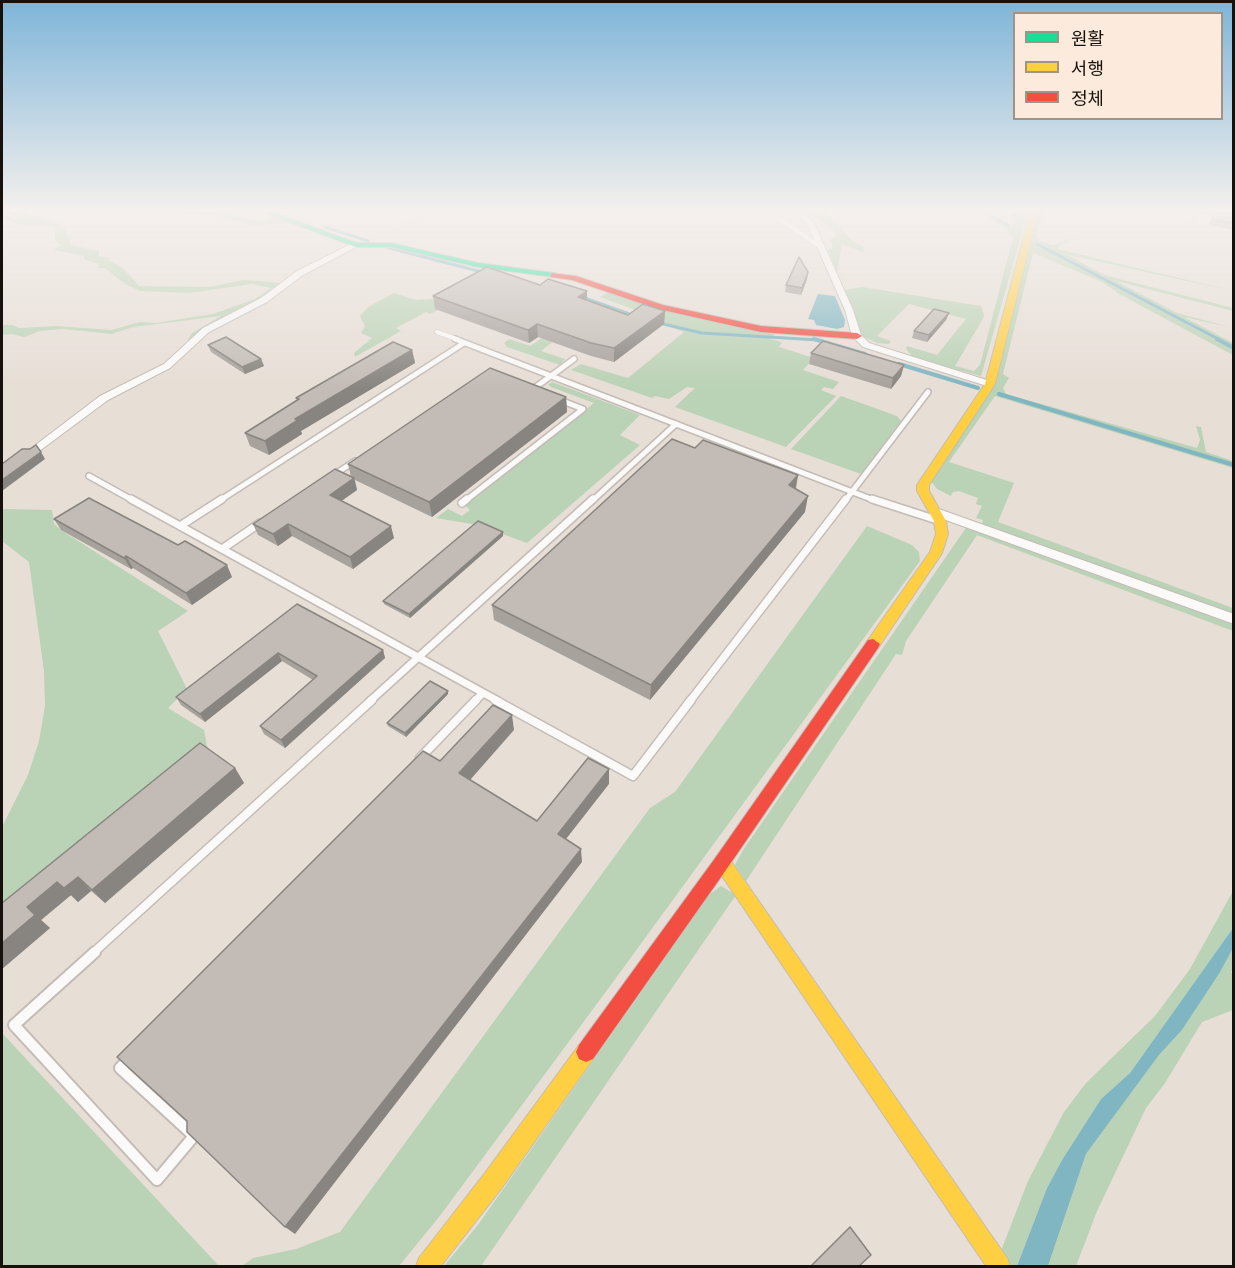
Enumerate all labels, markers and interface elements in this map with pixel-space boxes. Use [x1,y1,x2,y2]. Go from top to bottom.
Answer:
legend [1013,12,1223,120]
text: 원활 [1071,27,1104,50]
text: 서행 [1071,57,1104,80]
text: 정체 [1071,87,1104,110]

